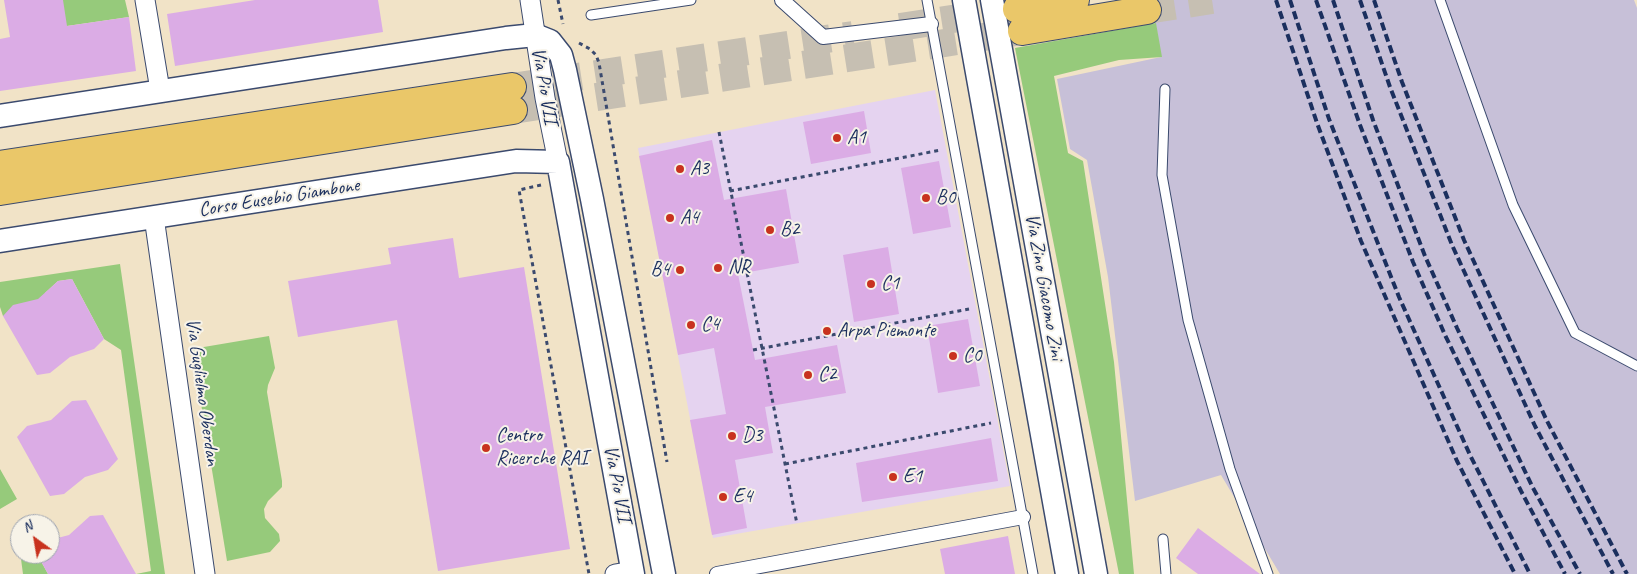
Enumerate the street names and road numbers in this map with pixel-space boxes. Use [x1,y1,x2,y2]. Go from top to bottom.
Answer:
street label: Via Pio VII [525,46,563,126]
street label: Corso Eusebio Giambone [197,173,361,223]
street label: Via Zino Giacomo Zini [1019,212,1069,362]
street label: Via Guglielmo Oberdan [180,317,224,467]
street label: Via Pio VII [598,444,636,524]

